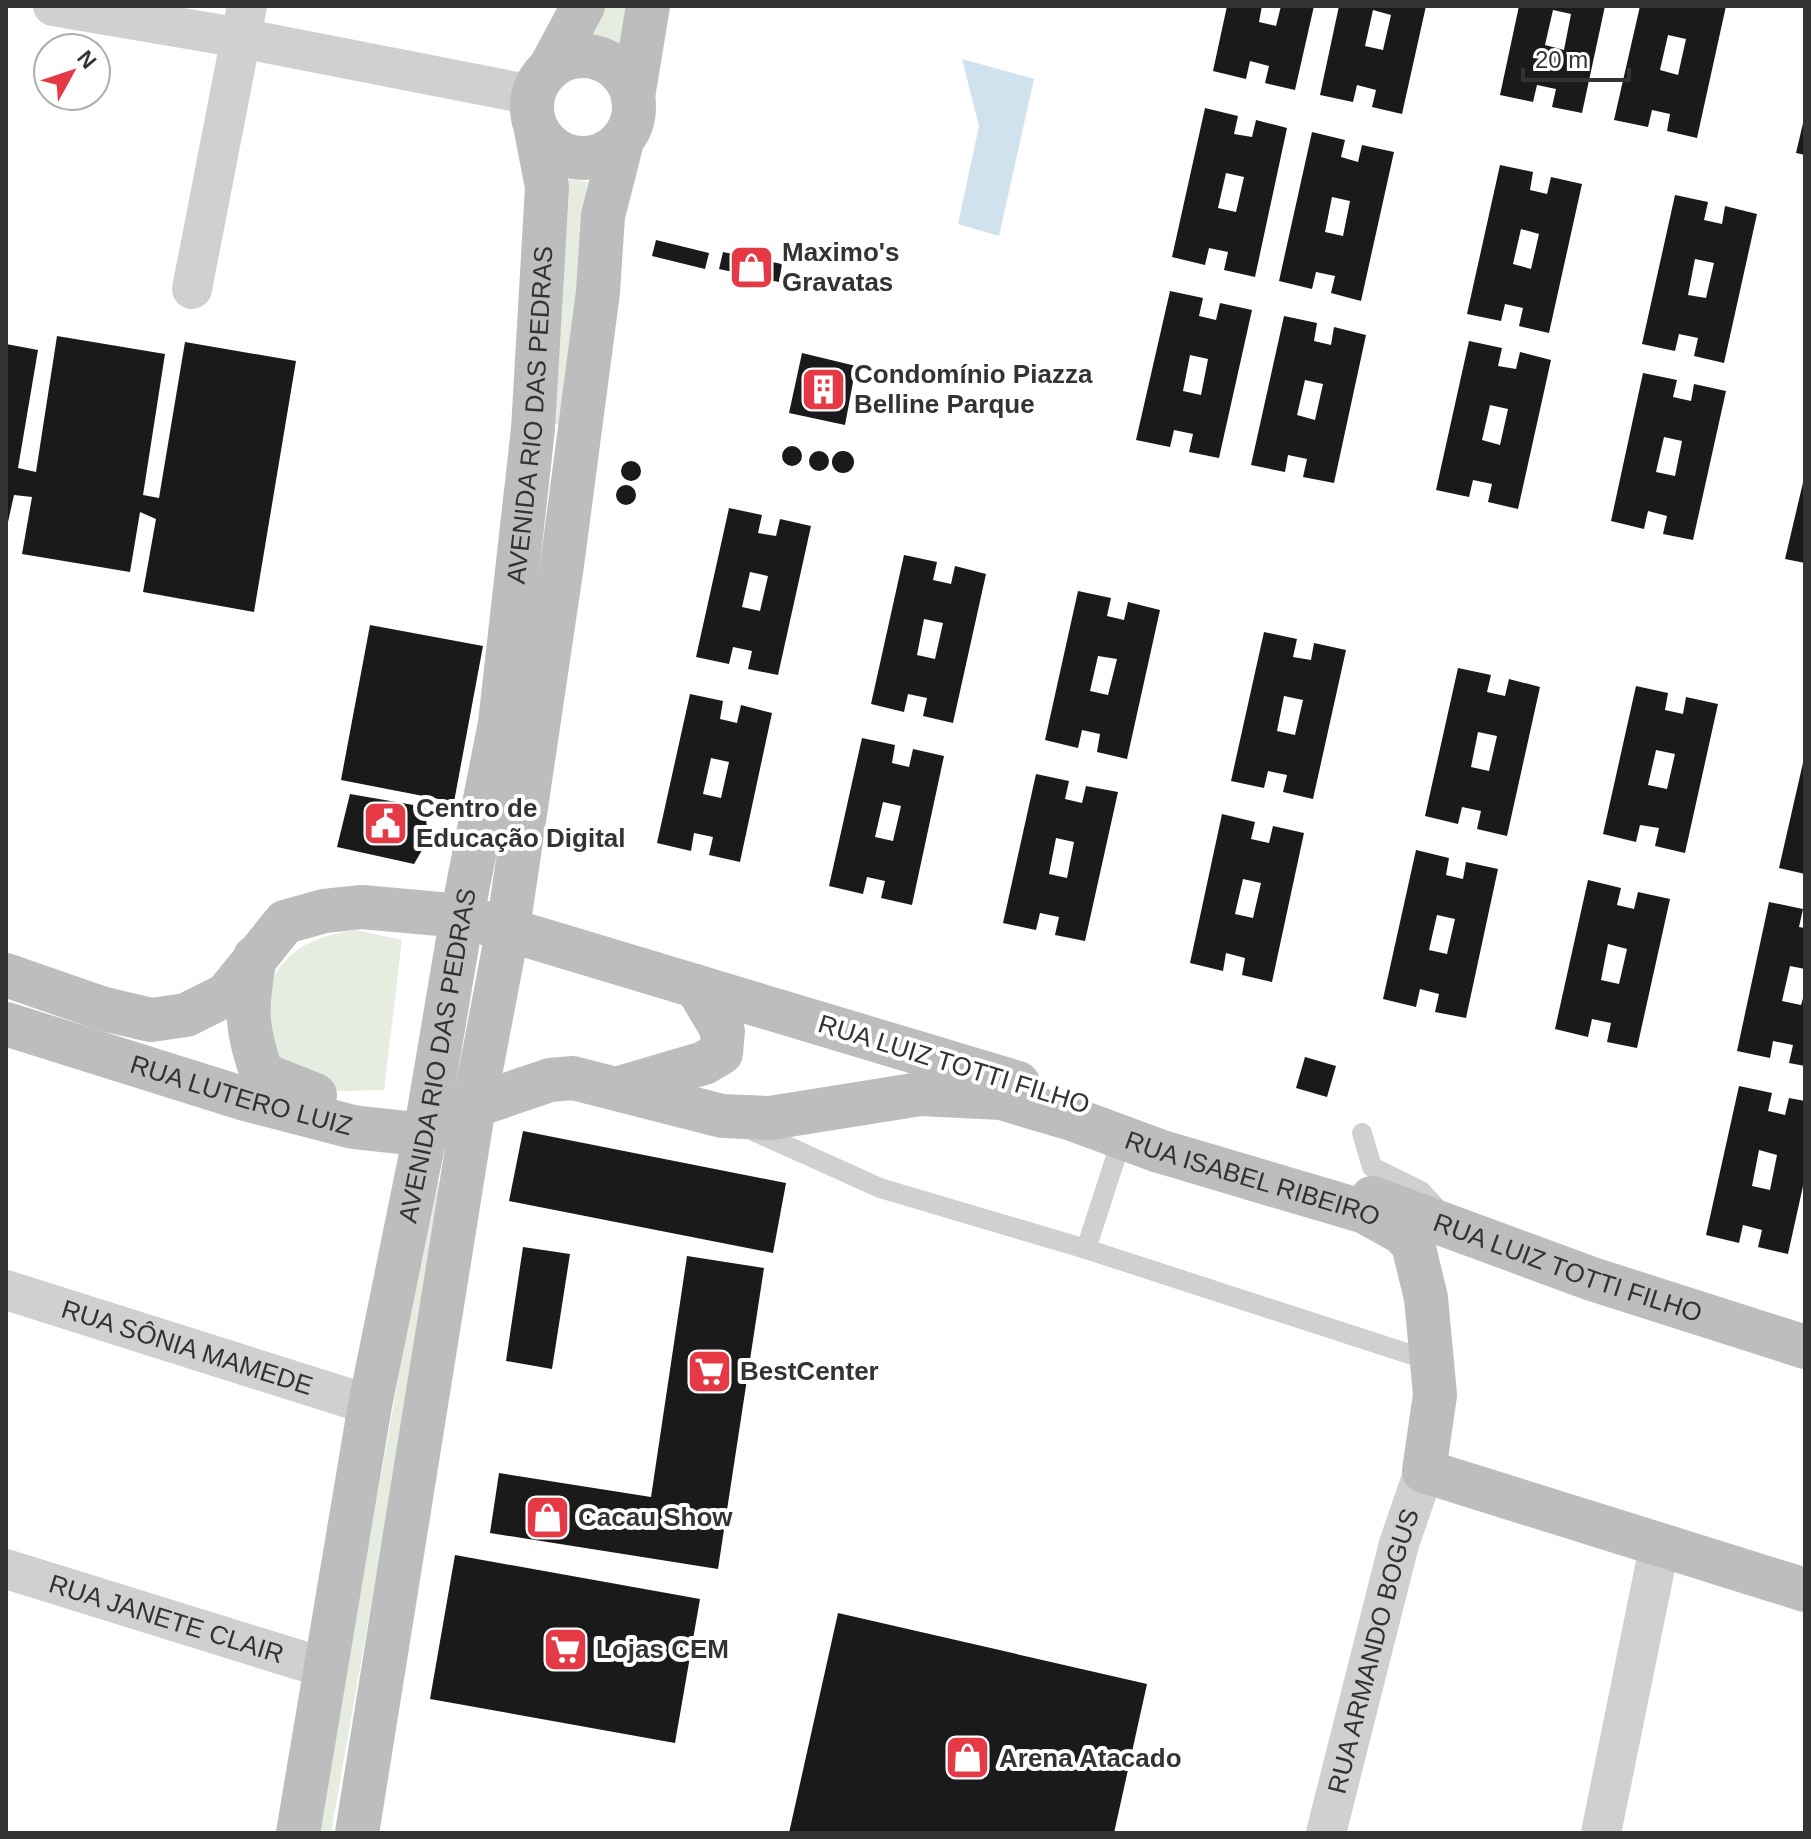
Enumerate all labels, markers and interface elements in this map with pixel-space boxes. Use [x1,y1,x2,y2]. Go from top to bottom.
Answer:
north arrow [32,32,112,112]
scale bar [1523,32,1629,82]
text: N [72,45,102,74]
text: 20 m [1535,46,1588,73]
place label: Maximo's Gravatas [782,237,899,297]
shop icon: Maximo's Gravatas [727,243,775,291]
street label: AVENIDA RIO DAS PEDRAS [501,245,559,586]
place label: Condomínio Piazza Belline Parque [854,359,1093,419]
building icon: Condomínio Piazza Belline Parque [799,365,847,413]
place label: Centro de Educação Digital [416,793,626,853]
public building icon: Centro de Educação Digital [361,799,409,847]
street label: AVENIDA RIO DAS PEDRAS [393,886,482,1225]
street label: RUA LUIZ TOTTI FILHO [815,1008,1093,1120]
street label: RUA LUTERO LUIZ [127,1049,356,1141]
street label: RUA ISABEL RIBEIRO [1121,1125,1386,1233]
street label: RUA LUIZ TOTTI FILHO [1430,1207,1706,1328]
street label: RUA SÔNIA MAMEDE [58,1294,316,1401]
supermarket icon: BestCenter [685,1347,733,1395]
place label: BestCenter [740,1356,879,1386]
shop icon: Cacau Show [523,1493,571,1541]
place label: Cacau Show [578,1502,733,1532]
street label: RUA ARMANDO BOGUS [1322,1504,1425,1797]
street label: RUA JANETE CLAIR [45,1568,288,1669]
supermarket icon: Lojas CEM [541,1625,589,1673]
place label: Lojas CEM [596,1634,729,1664]
shop icon: Arena Atacado [944,1734,992,1782]
place label: Arena Atacado [999,1743,1182,1773]

